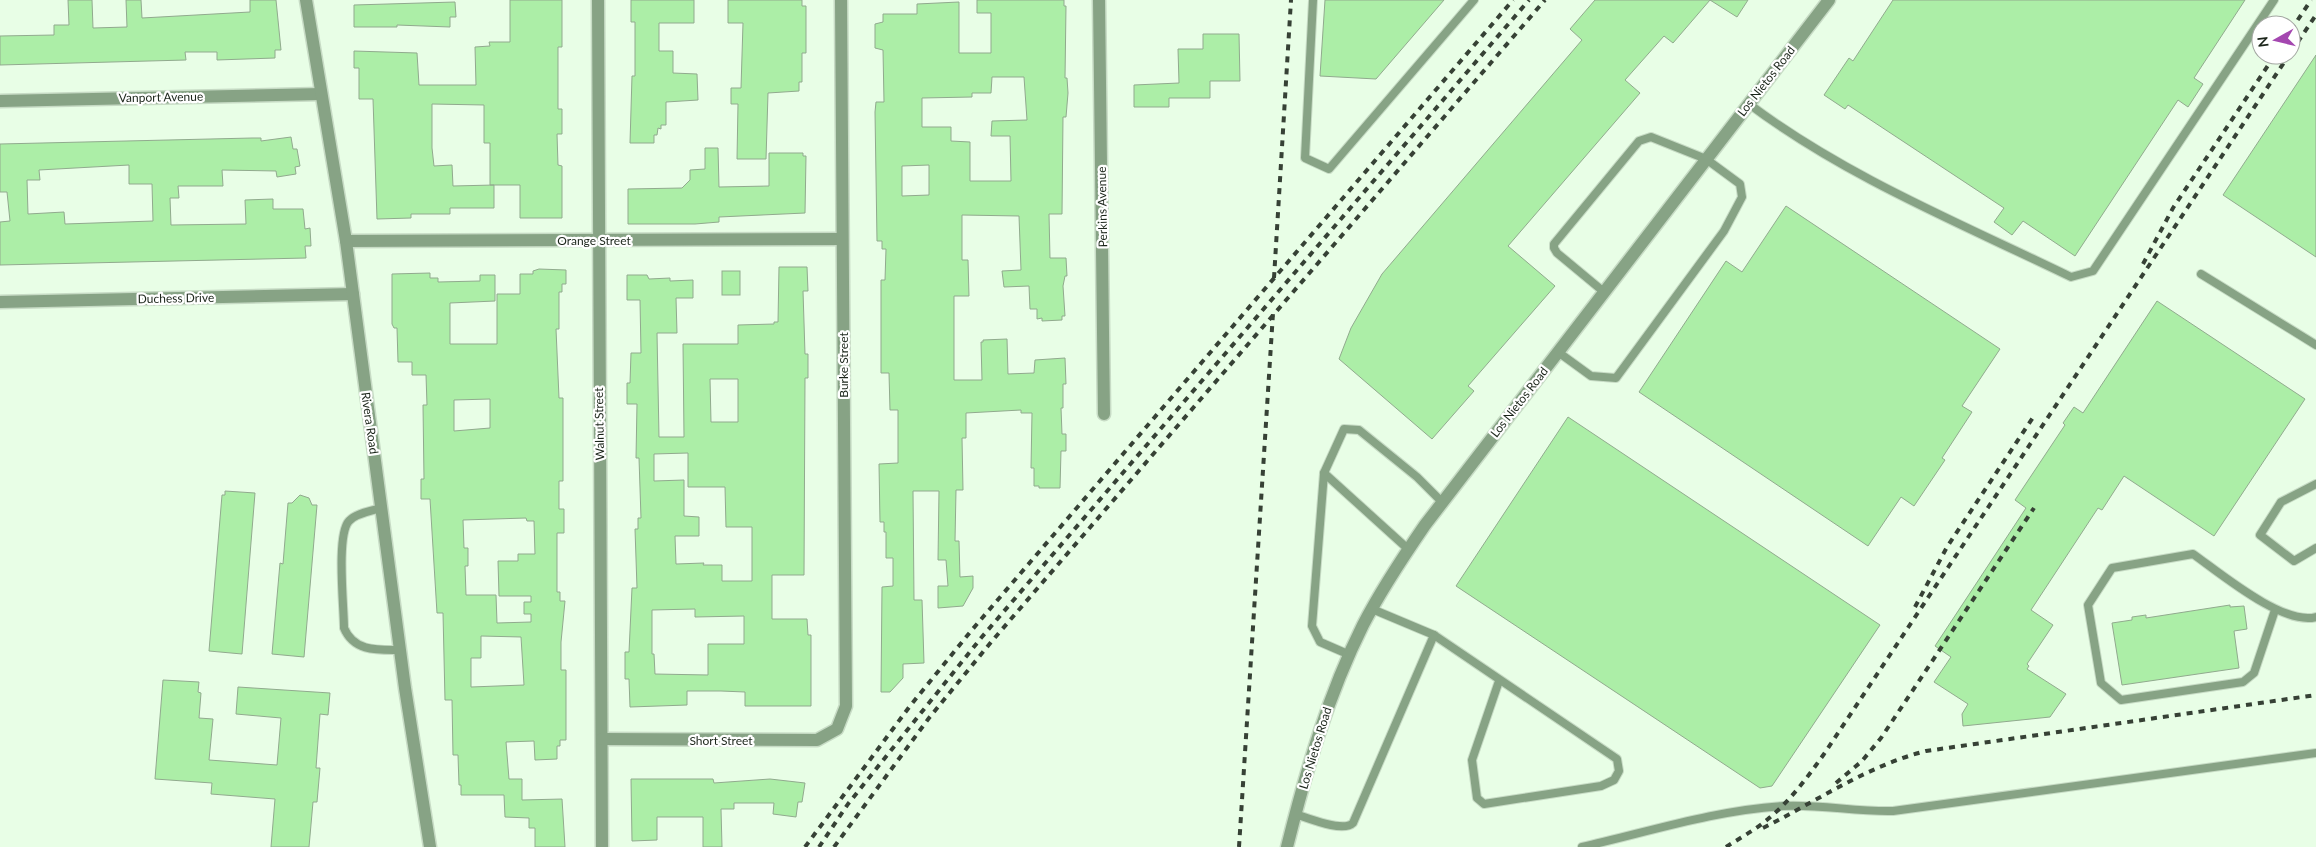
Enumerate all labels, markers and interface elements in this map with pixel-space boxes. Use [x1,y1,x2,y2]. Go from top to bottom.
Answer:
north arrow [2251,15,2301,65]
text: N [2253,35,2272,48]
street label: Los Nietos Road [1734,43,1798,119]
street label: Vanport Avenue [119,89,203,105]
street label: Perkins Avenue [1094,166,1110,248]
street label: Orange Street [557,233,631,248]
street label: Duchess Drive [138,290,214,306]
street label: Burke Street [836,332,851,398]
street label: Los Nietos Road [1487,364,1551,440]
street label: Walnut Street [591,387,607,461]
street label: Rivera Road [358,391,382,455]
street label: Los Nietos Road [1295,705,1335,791]
street label: Short Street [689,733,753,748]

